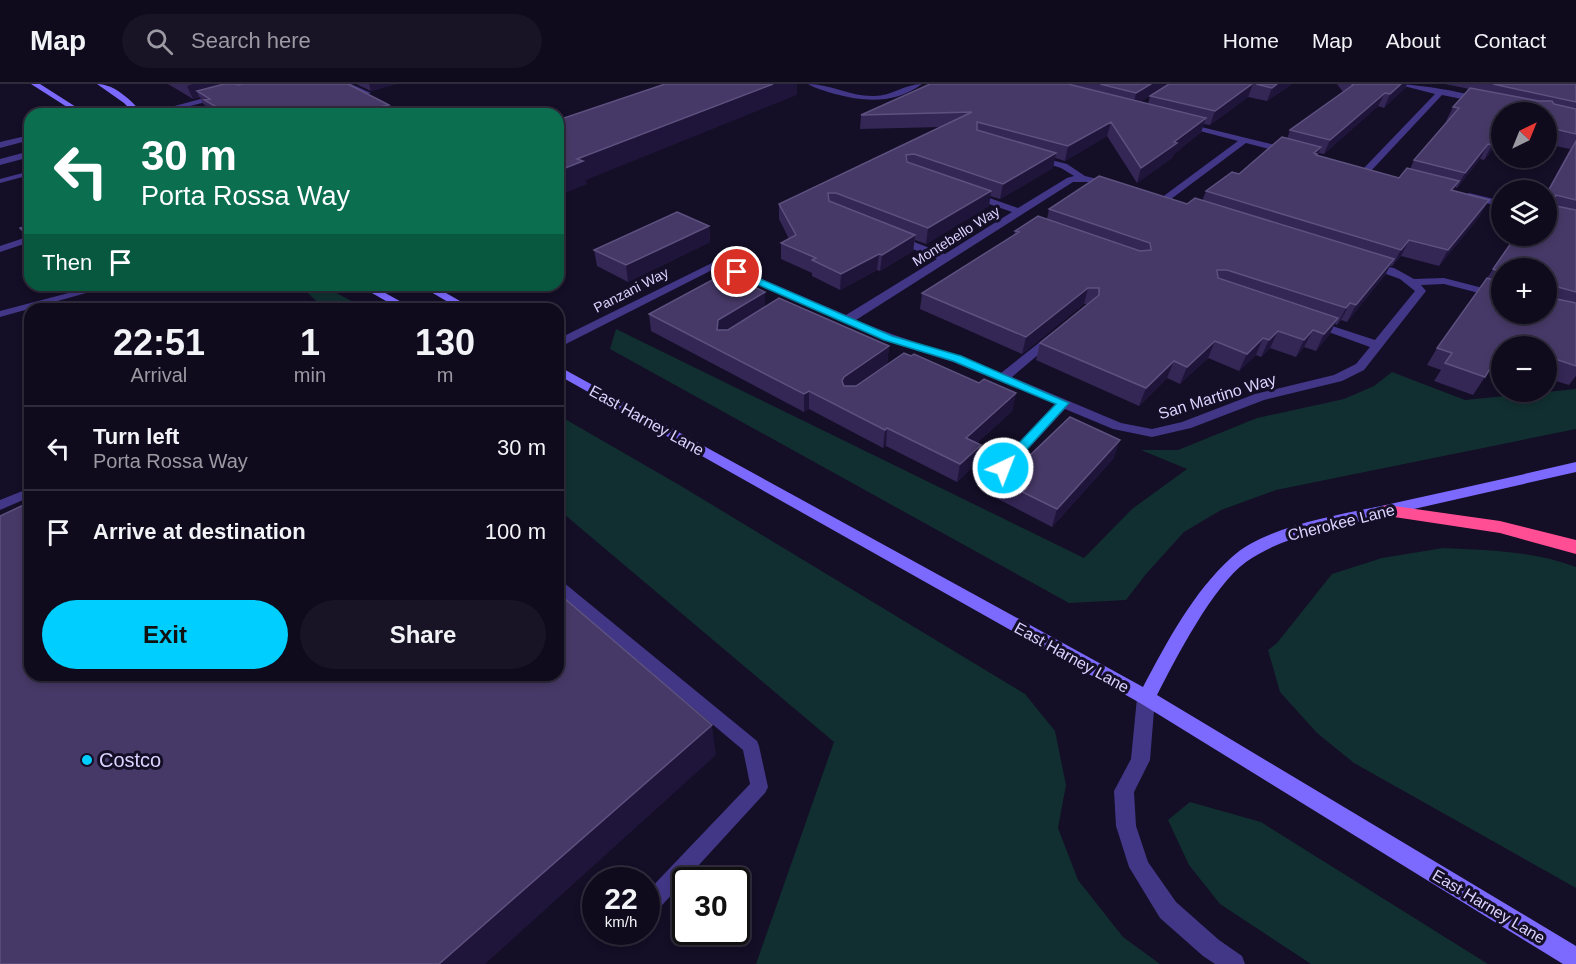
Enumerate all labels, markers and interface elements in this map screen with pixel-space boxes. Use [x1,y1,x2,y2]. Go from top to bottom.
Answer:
search box [122,14,542,68]
text: Map [30,25,86,56]
icon: search [143,25,176,58]
text: Search here [191,28,311,53]
text: Home [1223,29,1279,52]
text: Map [1312,29,1353,52]
text: About [1386,29,1441,52]
text: Contact [1474,29,1546,52]
north arrow [1491,102,1557,168]
map controls [1491,102,1557,402]
icon: left [42,132,120,210]
text: 30 m [141,132,237,179]
button: layers [1491,180,1557,246]
text: Porta Rossa Way [141,181,350,211]
street label: Montebello Way [909,203,1003,269]
icon: arrive [104,246,137,279]
pin [711,246,762,297]
text: Then [42,250,92,275]
icon: arrive [720,255,753,288]
button: + [1491,258,1557,324]
street label: Panzani Way [591,264,671,316]
text: 22:51 [113,322,205,363]
text: 1 [300,322,320,363]
text: 130 [415,322,475,363]
button: − [1491,336,1557,402]
text: Arrival [131,364,187,386]
text: min [294,364,326,386]
text: m [437,364,453,386]
street label: San Martino Way [1156,370,1278,422]
street label: East Harney Lane [587,382,707,459]
text: Turn left [93,424,179,449]
icon: left [42,432,75,465]
text: 30 m [497,435,546,460]
position arrow [971,436,1035,500]
text: Porta Rossa Way [93,450,248,472]
street label: Cherokee Lane [1286,501,1396,544]
icon: arrive [42,516,75,549]
text: Arrive at destination [93,519,306,544]
text: 100 m [485,519,546,544]
button: Exit [42,600,288,669]
button: Share [300,600,546,669]
street label: East Harney Lane [1012,619,1132,696]
place label: Costco [99,749,161,771]
marker: Costco [80,753,94,767]
street label: East Harney Lane [1429,866,1548,947]
speed limit sign: 30 [672,867,750,945]
text: 22 [604,882,638,915]
text: km/h [605,913,637,930]

